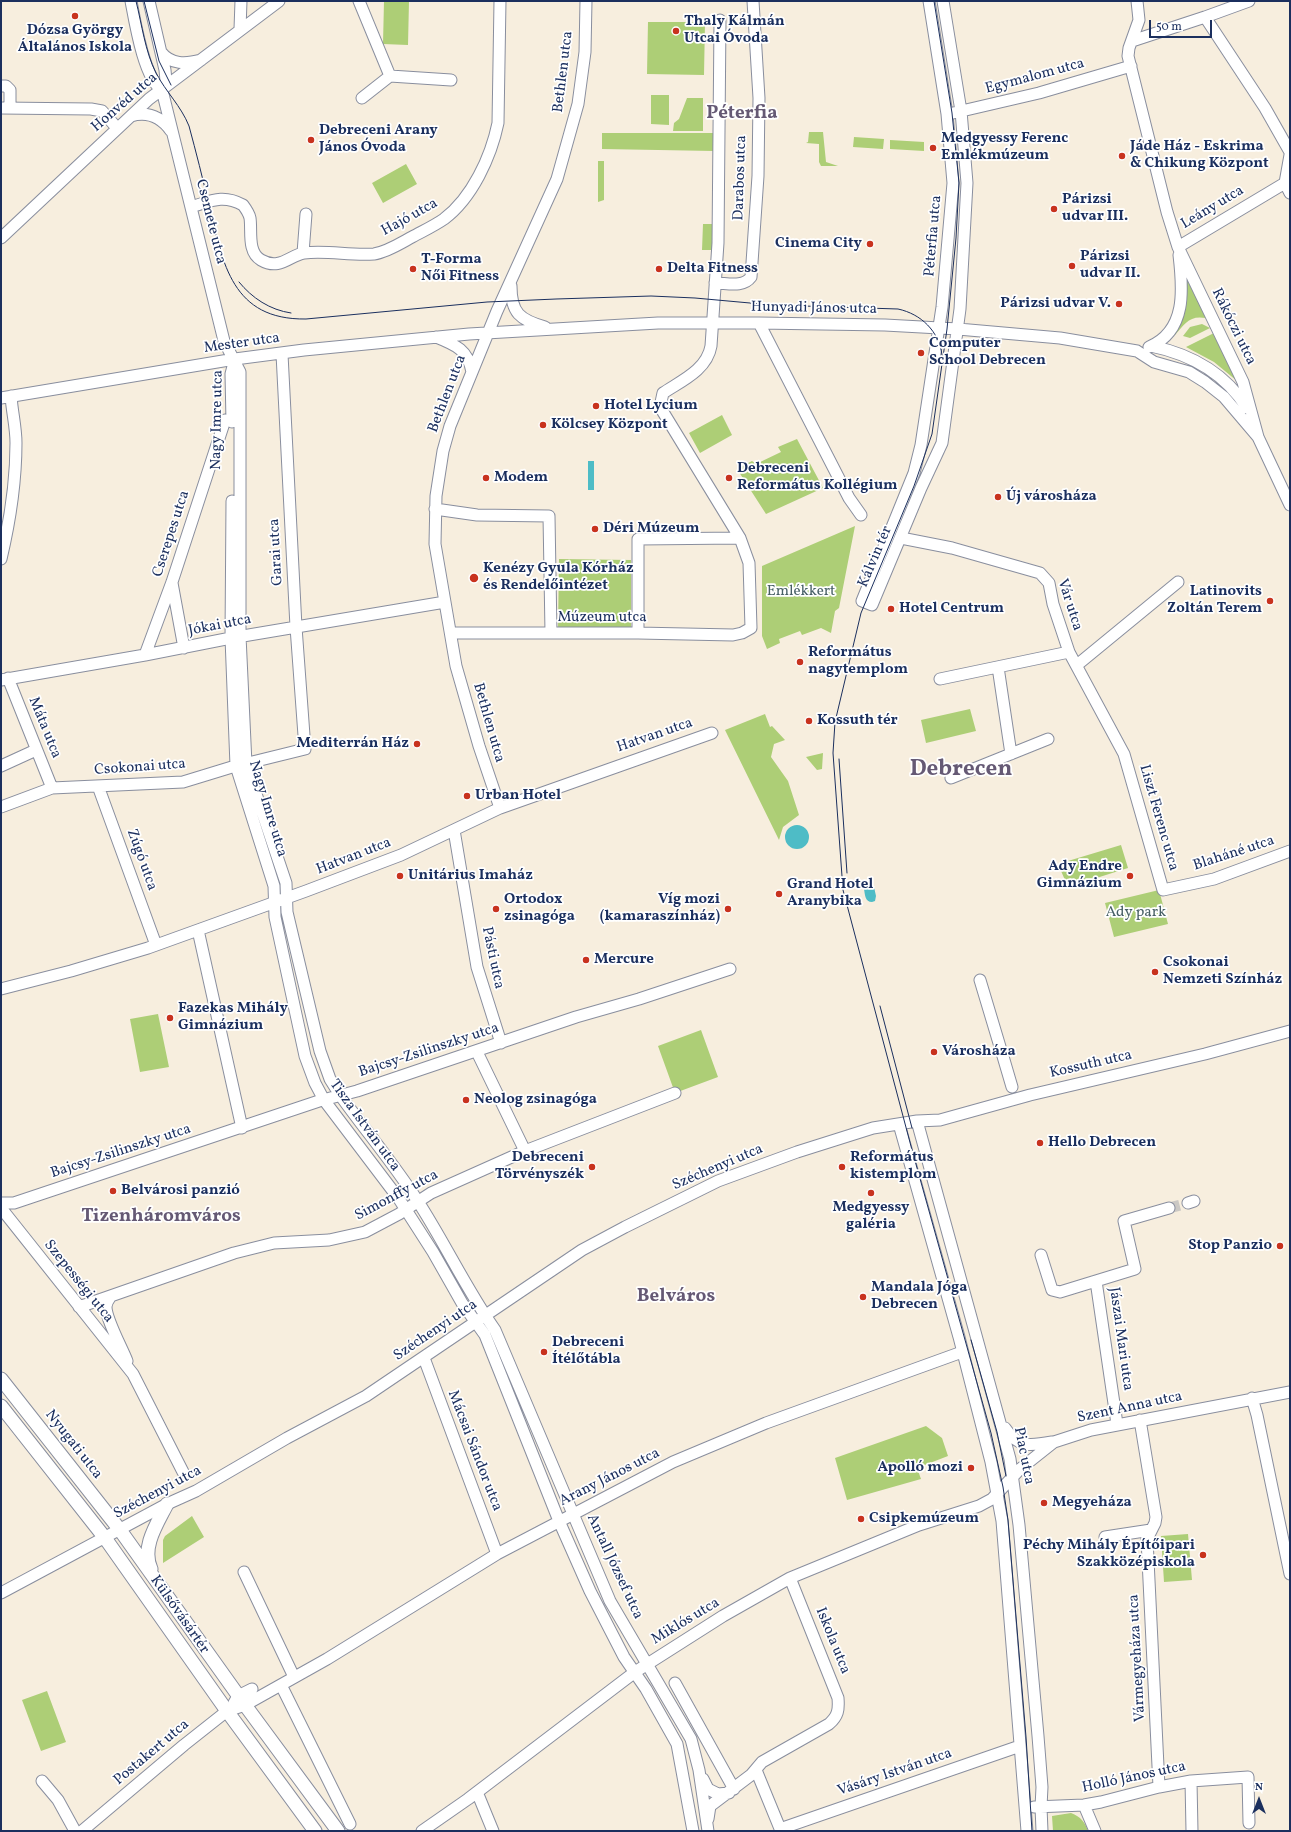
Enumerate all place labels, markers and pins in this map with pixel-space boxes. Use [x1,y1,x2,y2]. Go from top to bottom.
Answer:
marker: Dózsa György Általános Iskola [70,11,80,21]
place label: Thaly Kálmán Utcai Óvoda [684,13,785,48]
place label: Dózsa György Általános Iskola [18,22,132,57]
marker: Thaly Kálmán Utcai Óvoda [671,26,681,36]
place label: Debreceni Arany János Óvoda [319,122,438,157]
place label: Medgyessy Ferenc Emlékmúzeum [941,130,1068,165]
marker: Debreceni Arany János Óvoda [306,135,316,145]
place label: Jáde Ház - Eskrima & Chikung Központ [1130,138,1269,173]
marker: Medgyessy Ferenc Emlékmúzeum [928,143,938,153]
marker: Jáde Ház - Eskrima & Chikung Központ [1117,151,1127,161]
place label: Párizsi udvar III. [1062,191,1128,226]
marker: Párizsi udvar III. [1049,204,1059,214]
place label: Cinema City [775,235,862,253]
marker: Cinema City [865,239,875,249]
place label: Párizsi udvar II. [1080,248,1141,283]
place label: T-Forma Női Fitness [421,251,499,286]
place label: Delta Fitness [667,260,758,278]
marker: Párizsi udvar II. [1067,261,1077,271]
marker: T-Forma Női Fitness [408,264,418,274]
marker: Delta Fitness [654,264,664,274]
place label: Párizsi udvar V. [1000,295,1111,313]
marker: Párizsi udvar V. [1114,299,1124,309]
place label: Computer School Debrecen [929,335,1046,370]
marker: Computer School Debrecen [916,348,926,358]
place label: Hotel Lycium [604,397,698,415]
marker: Hotel Lycium [591,401,601,411]
place label: Kölcsey Központ [551,416,668,434]
marker: Kölcsey Központ [538,420,548,430]
place label: Debreceni Református Kollégium [737,460,898,495]
place label: Modem [494,469,548,487]
marker: Modem [481,473,491,483]
marker: Debreceni Református Kollégium [724,473,734,483]
place label: Új városháza [1006,488,1097,506]
marker: Új városháza [993,492,1003,502]
place label: Déri Múzeum [603,520,699,538]
marker: Déri Múzeum [590,524,600,534]
place label: Kenézy Gyula Kórház és Rendelőintézet [483,560,634,595]
marker: Kenézy Gyula Kórház és Rendelőintézet [468,572,480,584]
place label: Latinovits Zoltán Terem [1167,583,1262,618]
marker: Latinovits Zoltán Terem [1265,596,1275,606]
place label: Hotel Centrum [899,600,1004,618]
marker: Hotel Centrum [886,604,896,614]
place label: Református nagytemplom [808,644,908,679]
marker: Református nagytemplom [795,657,805,667]
place label: Kossuth tér [817,712,898,730]
marker: Kossuth tér [804,716,814,726]
place label: Mediterrán Ház [297,735,409,753]
marker: Mediterrán Ház [412,739,422,749]
place label: Urban Hotel [475,787,561,805]
marker: Urban Hotel [462,791,472,801]
place label: Ady Endre Gimnázium [1037,858,1122,893]
place label: Unitárius Imaház [408,867,533,885]
marker: Unitárius Imaház [395,871,405,881]
marker: Ady Endre Gimnázium [1125,871,1135,881]
place label: Grand Hotel Aranybika [787,876,873,911]
marker: Grand Hotel Aranybika [774,889,784,899]
place label: Ortodox zsinagóga [504,891,575,926]
place label: Víg mozi (kamaraszínház) [600,891,720,926]
marker: Ortodox zsinagóga [491,904,501,914]
marker: Víg mozi (kamaraszínház) [723,904,733,914]
place label: Mercure [594,951,654,969]
place label: Csokonai Nemzeti Színház [1163,954,1282,989]
marker: Mercure [581,955,591,965]
marker: Csokonai Nemzeti Színház [1150,967,1160,977]
place label: Fazekas Mihály Gimnázium [178,1000,288,1035]
marker: Fazekas Mihály Gimnázium [165,1013,175,1023]
place label: Városháza [942,1043,1016,1061]
marker: Városháza [929,1047,939,1057]
place label: Neolog zsinagóga [474,1091,597,1109]
marker: Neolog zsinagóga [461,1095,471,1105]
place label: Hello Debrecen [1048,1134,1156,1152]
marker: Hello Debrecen [1035,1138,1045,1148]
place label: Debreceni Törvényszék [495,1149,584,1184]
place label: Református kistemplom [850,1149,936,1184]
marker: Debreceni Törvényszék [587,1162,597,1172]
marker: Református kistemplom [837,1162,847,1172]
place label: Belvárosi panzió [121,1182,240,1200]
marker: Belvárosi panzió [108,1186,118,1196]
marker: Medgyessy galéria [866,1188,876,1198]
place label: Medgyessy galéria [832,1199,910,1234]
place label: Stop Panzio [1188,1237,1272,1255]
marker: Stop Panzio [1275,1241,1285,1251]
place label: Mandala Jóga Debrecen [871,1279,967,1314]
marker: Mandala Jóga Debrecen [858,1292,868,1302]
place label: Debreceni Ítélőtábla [552,1334,624,1369]
marker: Debreceni Ítélőtábla [539,1347,549,1357]
place label: Apolló mozi [877,1459,963,1477]
marker: Apolló mozi [966,1463,976,1473]
place label: Megyeháza [1052,1494,1132,1512]
marker: Megyeháza [1039,1498,1049,1508]
place label: Csipkemúzeum [869,1510,979,1528]
marker: Csipkemúzeum [856,1514,866,1524]
place label: Péchy Mihály Építőipari Szakközépiskola [1023,1537,1195,1572]
marker: Péchy Mihály Építőipari Szakközépiskola [1198,1550,1208,1560]

